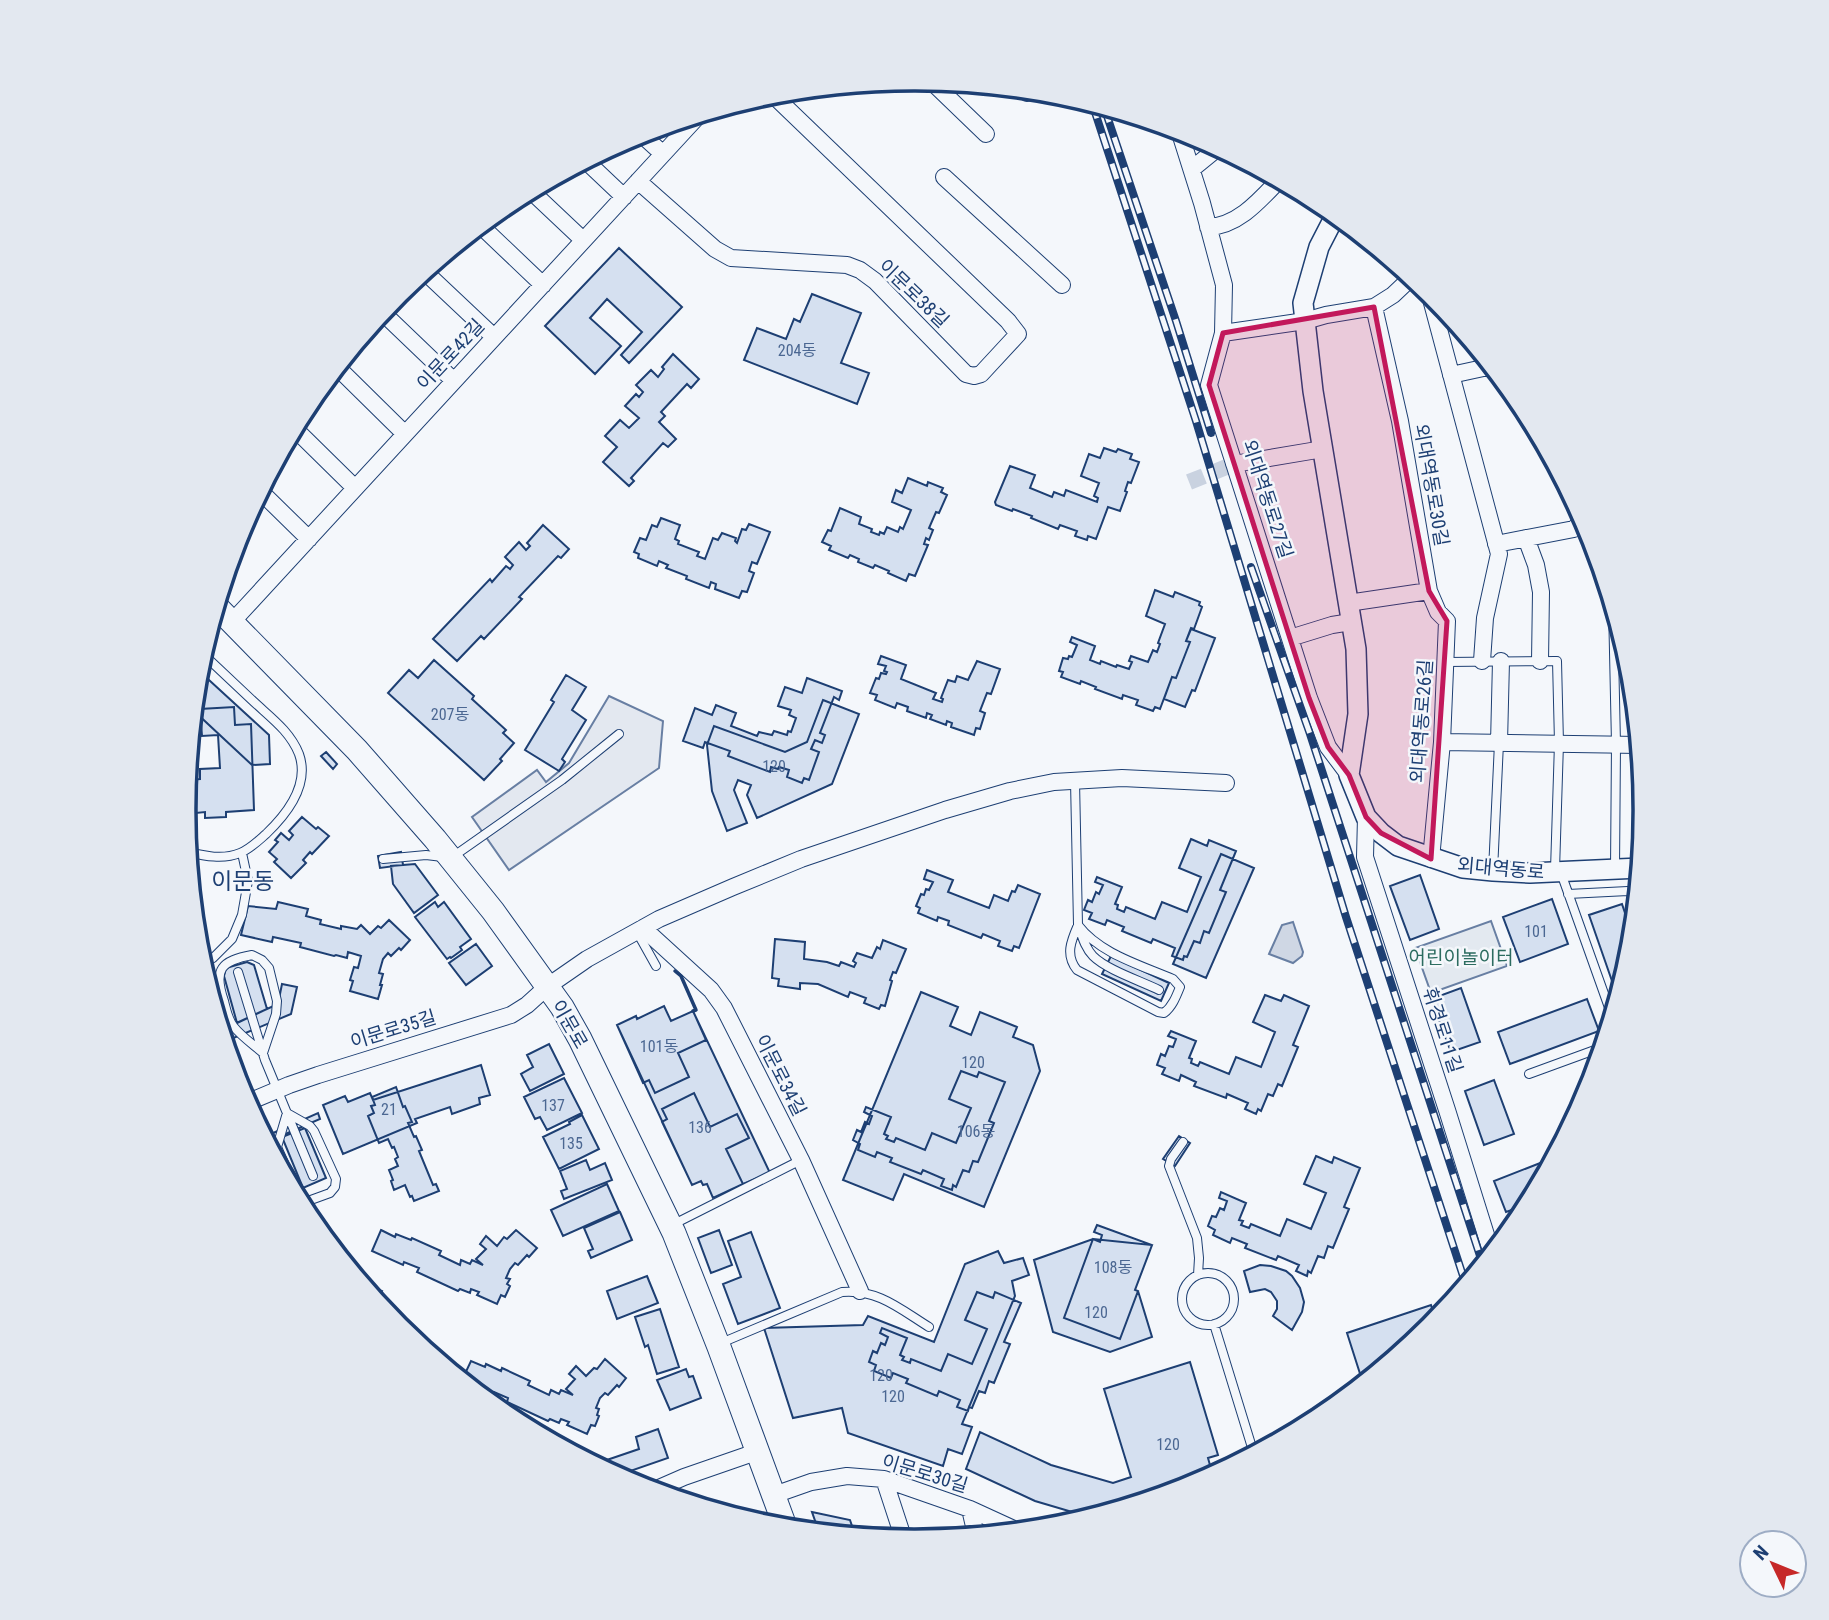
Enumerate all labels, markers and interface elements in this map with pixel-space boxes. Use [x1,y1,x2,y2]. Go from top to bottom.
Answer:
street label: 이문로38길 [874,254,954,332]
street label: 이문로42길 [412,314,489,395]
house number: 204동 [778,341,816,360]
street label: 외대역동로30길 [1409,422,1454,548]
street label: 외대역동로27길 [1237,437,1298,562]
street label: 외대역동로26길 [1406,659,1437,784]
house number: 207동 [431,705,469,724]
house number: 120 [762,757,786,776]
street label: 외대역동로 [1456,853,1545,884]
district label: 이문동 [211,868,275,895]
house number: 101 [1524,922,1548,941]
park label: 어린이놀이터 [1409,946,1513,969]
street label: 휘경로11길 [1418,984,1467,1076]
street label: 이문로 [546,996,593,1053]
street label: 이문로35길 [347,1006,439,1053]
street label: 이문로34길 [750,1030,811,1120]
house number: 101동 [640,1037,678,1056]
house number: 120 [961,1053,985,1072]
house number: 137 [541,1096,565,1115]
house number: 21 [381,1100,397,1119]
house number: 136 [688,1118,712,1137]
house number: 106동 [957,1122,995,1141]
house number: 135 [559,1134,583,1153]
house number: 108동 [1094,1258,1132,1277]
house number: 120 [1084,1303,1108,1322]
house number: 120 [869,1366,893,1385]
house number: 120 [881,1387,905,1406]
house number: 120 [1156,1435,1180,1454]
street label: 이문로30길 [879,1450,971,1497]
north arrow [1738,1529,1808,1599]
text: N [1749,1541,1773,1565]

